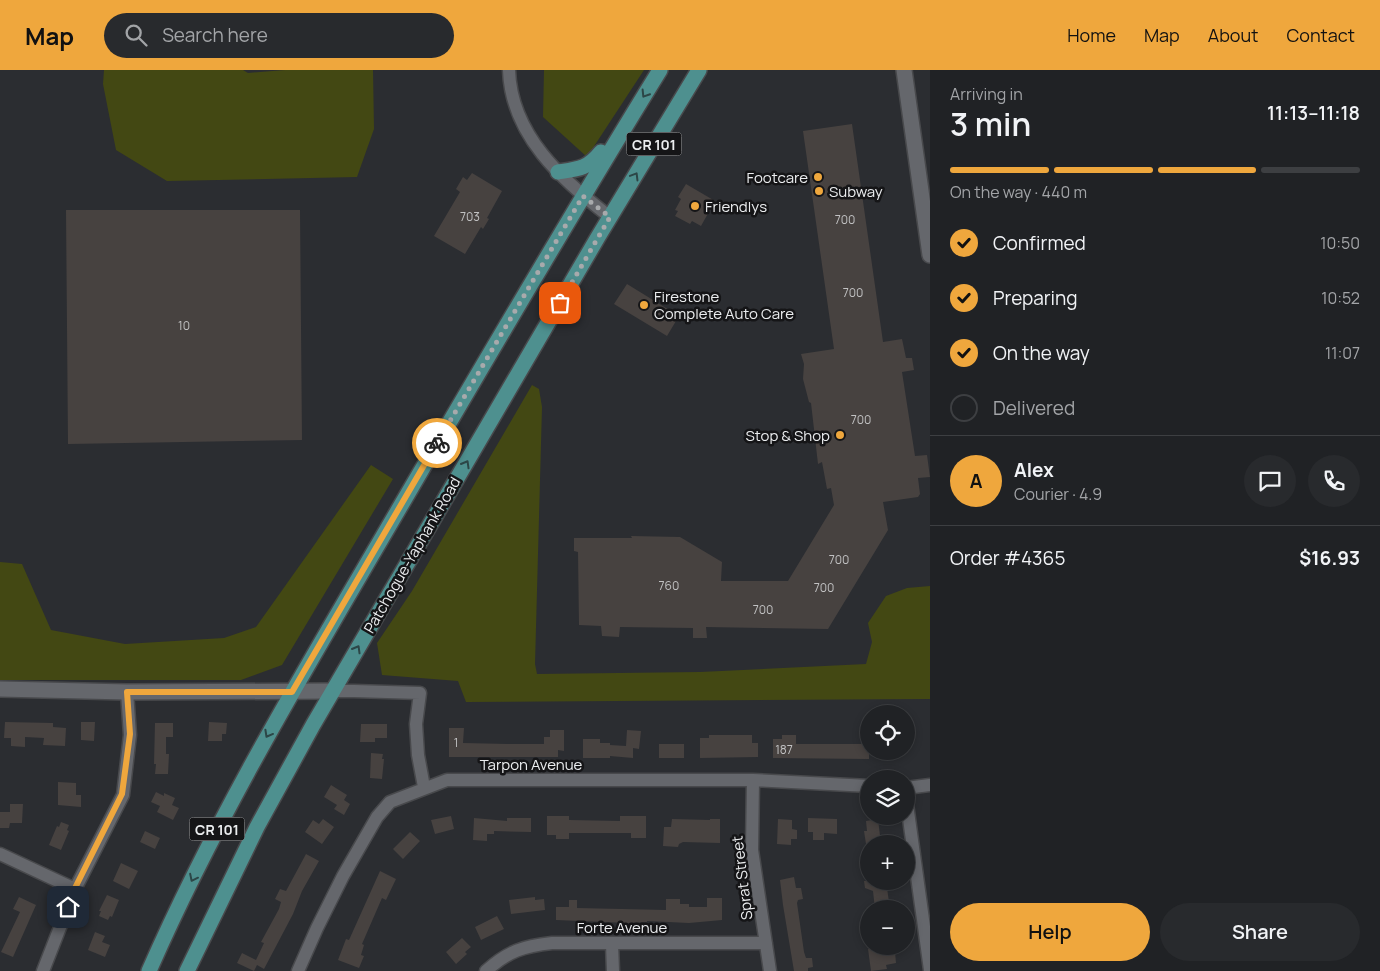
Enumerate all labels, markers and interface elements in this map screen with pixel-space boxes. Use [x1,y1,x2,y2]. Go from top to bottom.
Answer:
search box [104,13,454,58]
text: Map [25,19,74,52]
icon: search [122,21,150,49]
text: Search here [162,22,268,48]
text: Home [1067,23,1116,47]
text: Map [1144,23,1180,47]
text: About [1208,23,1258,47]
text: Contact [1286,23,1355,47]
text: Arriving in [950,83,1023,105]
one-way arrow [641,89,651,98]
text: 11:13–11:18 [1267,100,1360,126]
text: 3 min [950,102,1031,146]
road number: CR 101 [626,132,682,156]
place label: Footcare [747,167,808,188]
marker: Footcare [812,171,824,183]
one-way arrow [628,172,638,181]
place label: Subway [829,181,883,202]
text: On the way · 440 m [950,181,1087,203]
marker: Subway [813,185,825,197]
place label: Friendlys [705,196,767,217]
marker: Friendlys [689,200,701,212]
house number: 703 [460,208,480,225]
house number: 700 [835,211,855,228]
icon: check [950,229,978,257]
text: Confirmed [993,230,1086,256]
text: 10:50 [1320,232,1360,254]
pin [539,282,581,324]
house number: 700 [843,284,863,301]
icon: check [950,284,978,312]
text: Preparing [993,285,1078,311]
place label: Firestone Complete Auto Care [654,286,794,324]
text: 10:52 [1321,287,1360,309]
icon: bag [546,289,574,317]
marker: Firestone Complete Auto Care [638,299,650,311]
house number: 10 [178,317,190,334]
icon: check [950,339,978,367]
text: On the way [993,340,1090,366]
text: 11:07 [1325,342,1360,364]
text: Delivered [993,395,1075,421]
house number: 700 [851,411,871,428]
courier [412,418,462,468]
place label: Stop & Shop [746,425,830,446]
icon: bike [423,429,451,457]
marker: Stop & Shop [834,429,846,441]
button: chat [1244,455,1296,507]
button: phone [1308,455,1360,507]
text: Alex [1014,457,1054,483]
one-way arrow [459,460,469,469]
text: A [970,468,982,494]
street label: Patchogue-Yaphank Road [359,473,465,637]
text: Courier · 4.9 [1014,483,1102,505]
text: Order #4365 [950,545,1065,571]
text: $16.93 [1299,545,1360,571]
house number: 700 [829,551,849,568]
house number: 760 [659,577,679,594]
house number: 700 [814,579,834,596]
house number: 700 [753,601,773,618]
one-way arrow [351,646,361,655]
map controls [860,705,915,955]
button: locate [860,705,915,760]
one-way arrow [264,729,274,738]
house number: 1 [454,734,458,751]
house number: 187 [775,741,793,758]
street label: Tarpon Avenue [480,754,583,775]
button: layers [860,770,915,825]
road number: CR 101 [190,818,244,841]
street label: Sprat Street [726,835,758,921]
button: + [860,835,915,890]
one-way arrow [189,873,199,882]
pin [47,886,89,928]
icon: home [54,893,82,921]
button: − [860,900,915,955]
button: Help [950,903,1150,961]
button: Share [1160,903,1360,961]
street label: Forte Avenue [577,917,667,938]

